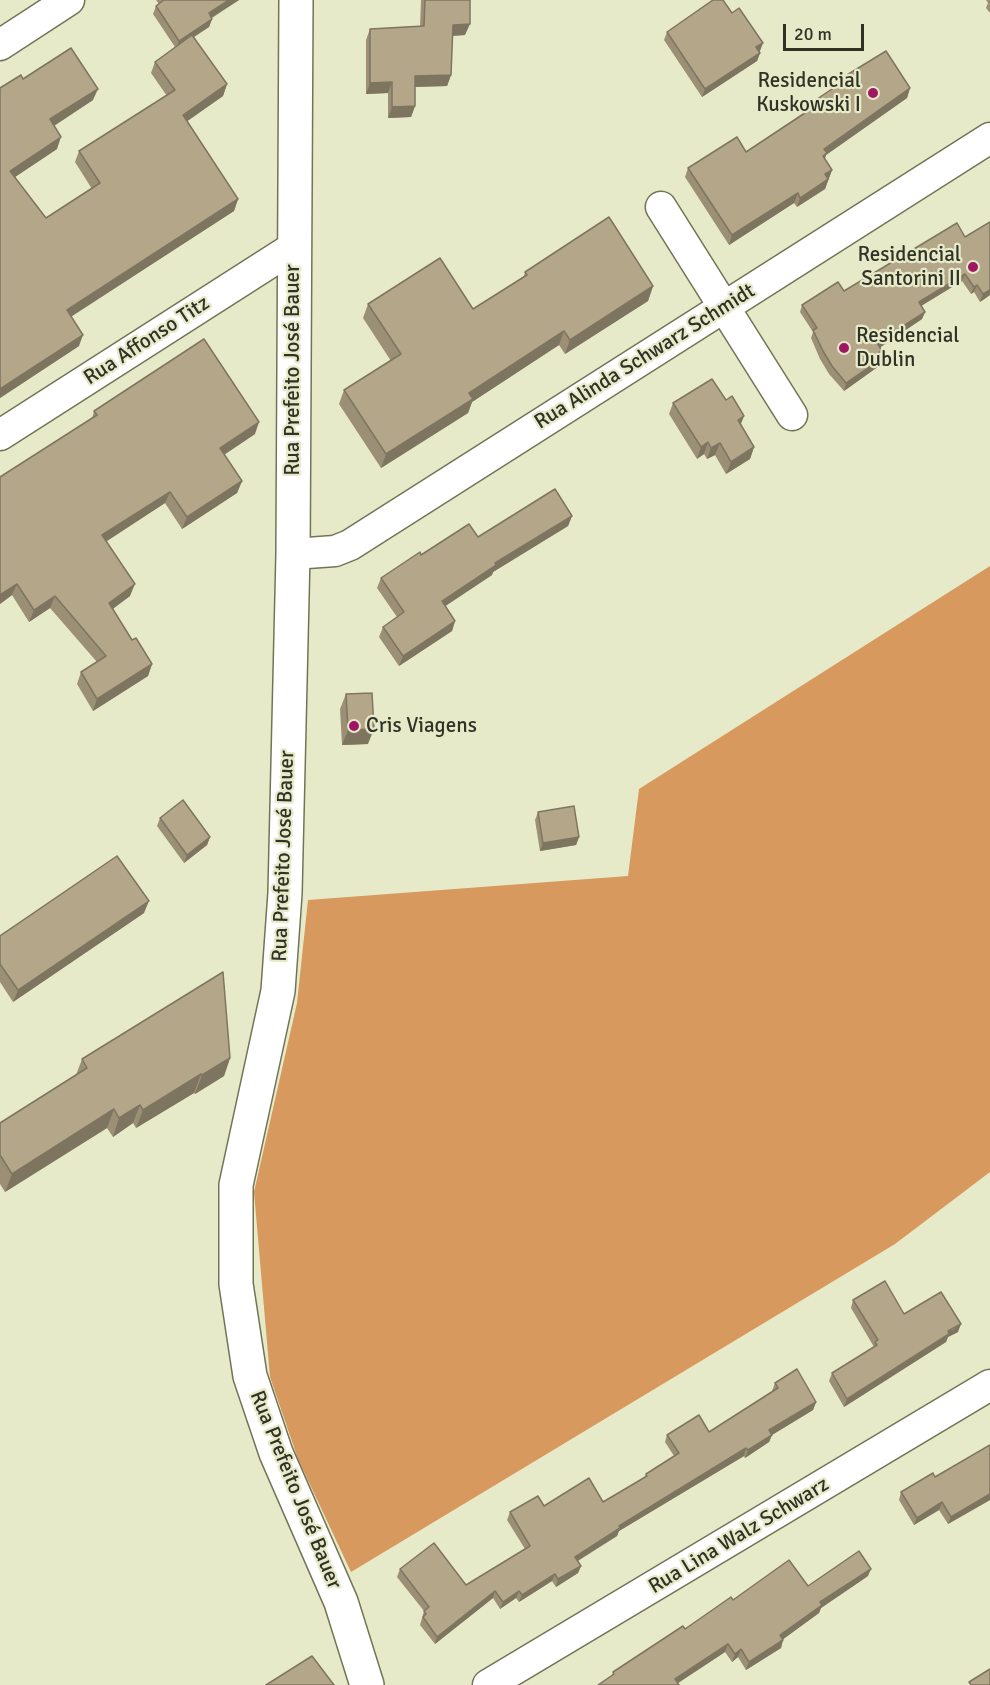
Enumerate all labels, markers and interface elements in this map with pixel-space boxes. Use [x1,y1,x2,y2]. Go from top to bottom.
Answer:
scale bar [786,12,867,50]
text: 20 m [794,23,832,45]
place label: Residencial Kuskowski I [756,68,861,118]
marker: Residencial Kuskowski I [866,86,880,100]
place label: Residencial Santorini II [858,242,961,292]
marker: Residencial Santorini II [966,260,980,274]
street label: Rua Prefeito José Bauer [280,264,306,476]
street label: Rua Alinda Schwarz Schmidt [530,279,760,435]
street label: Rua Affonso Titz [79,291,215,391]
place label: Residencial Dublin [856,323,959,373]
marker: Residencial Dublin [837,341,851,355]
place label: Cris Viagens [366,713,477,739]
marker: Cris Viagens [347,719,361,733]
street label: Rua Prefeito José Bauer [268,750,300,962]
street label: Rua Prefeito José Bauer [244,1387,346,1593]
street label: Rua Lina Walz Schwarz [644,1472,834,1600]

